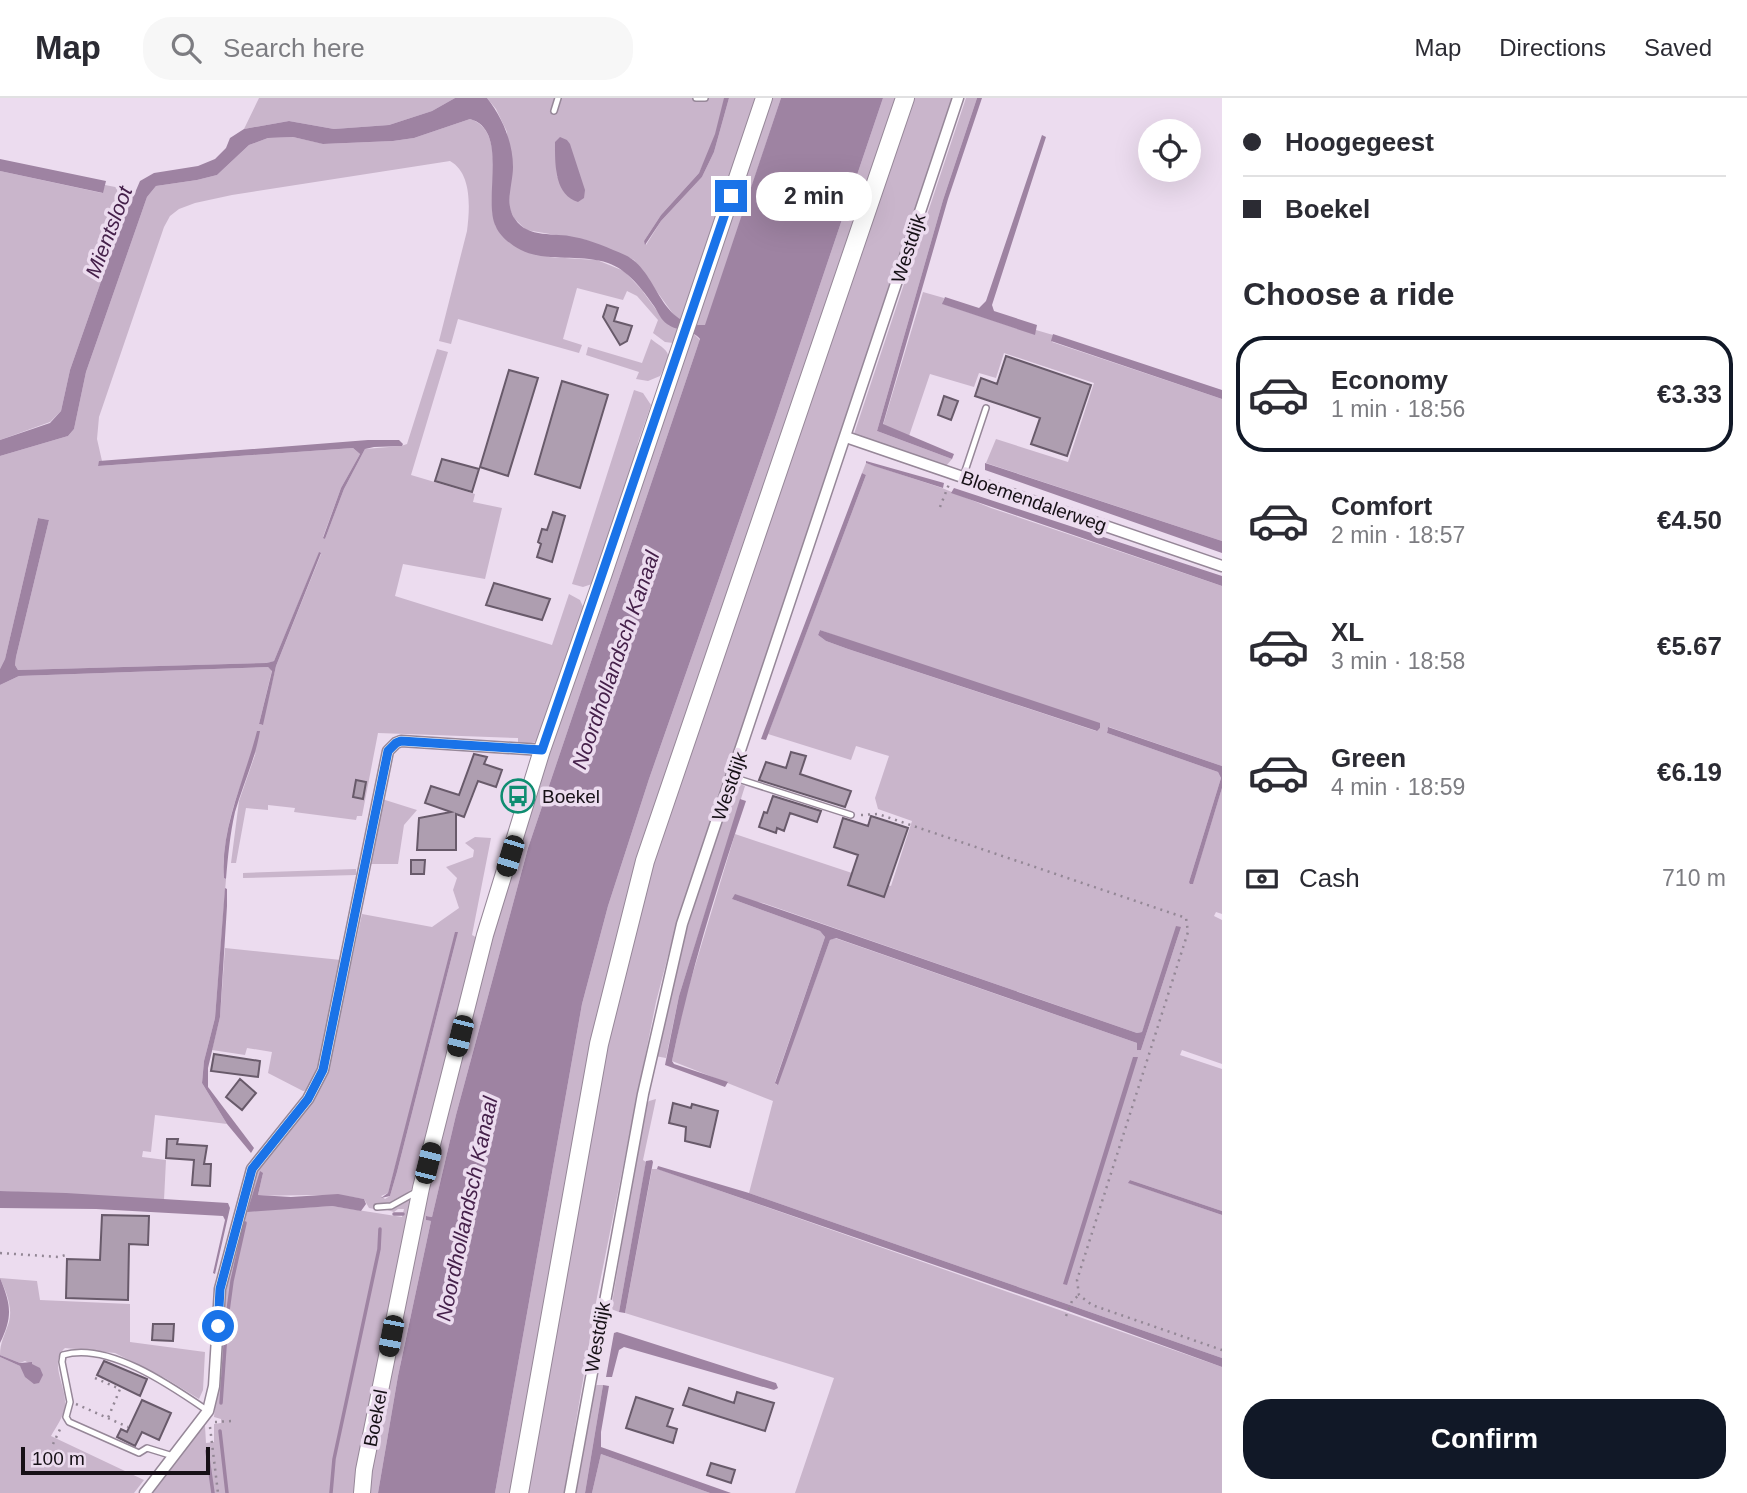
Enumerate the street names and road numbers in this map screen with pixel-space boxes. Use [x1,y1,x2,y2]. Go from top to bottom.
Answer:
street label: Westdijk [887,210,930,285]
street label: Bloemendalerweg [959,467,1109,536]
street label: Westdijk [708,748,751,823]
street label: Westdijk [581,1300,614,1374]
street label: Boekel [360,1388,391,1449]

